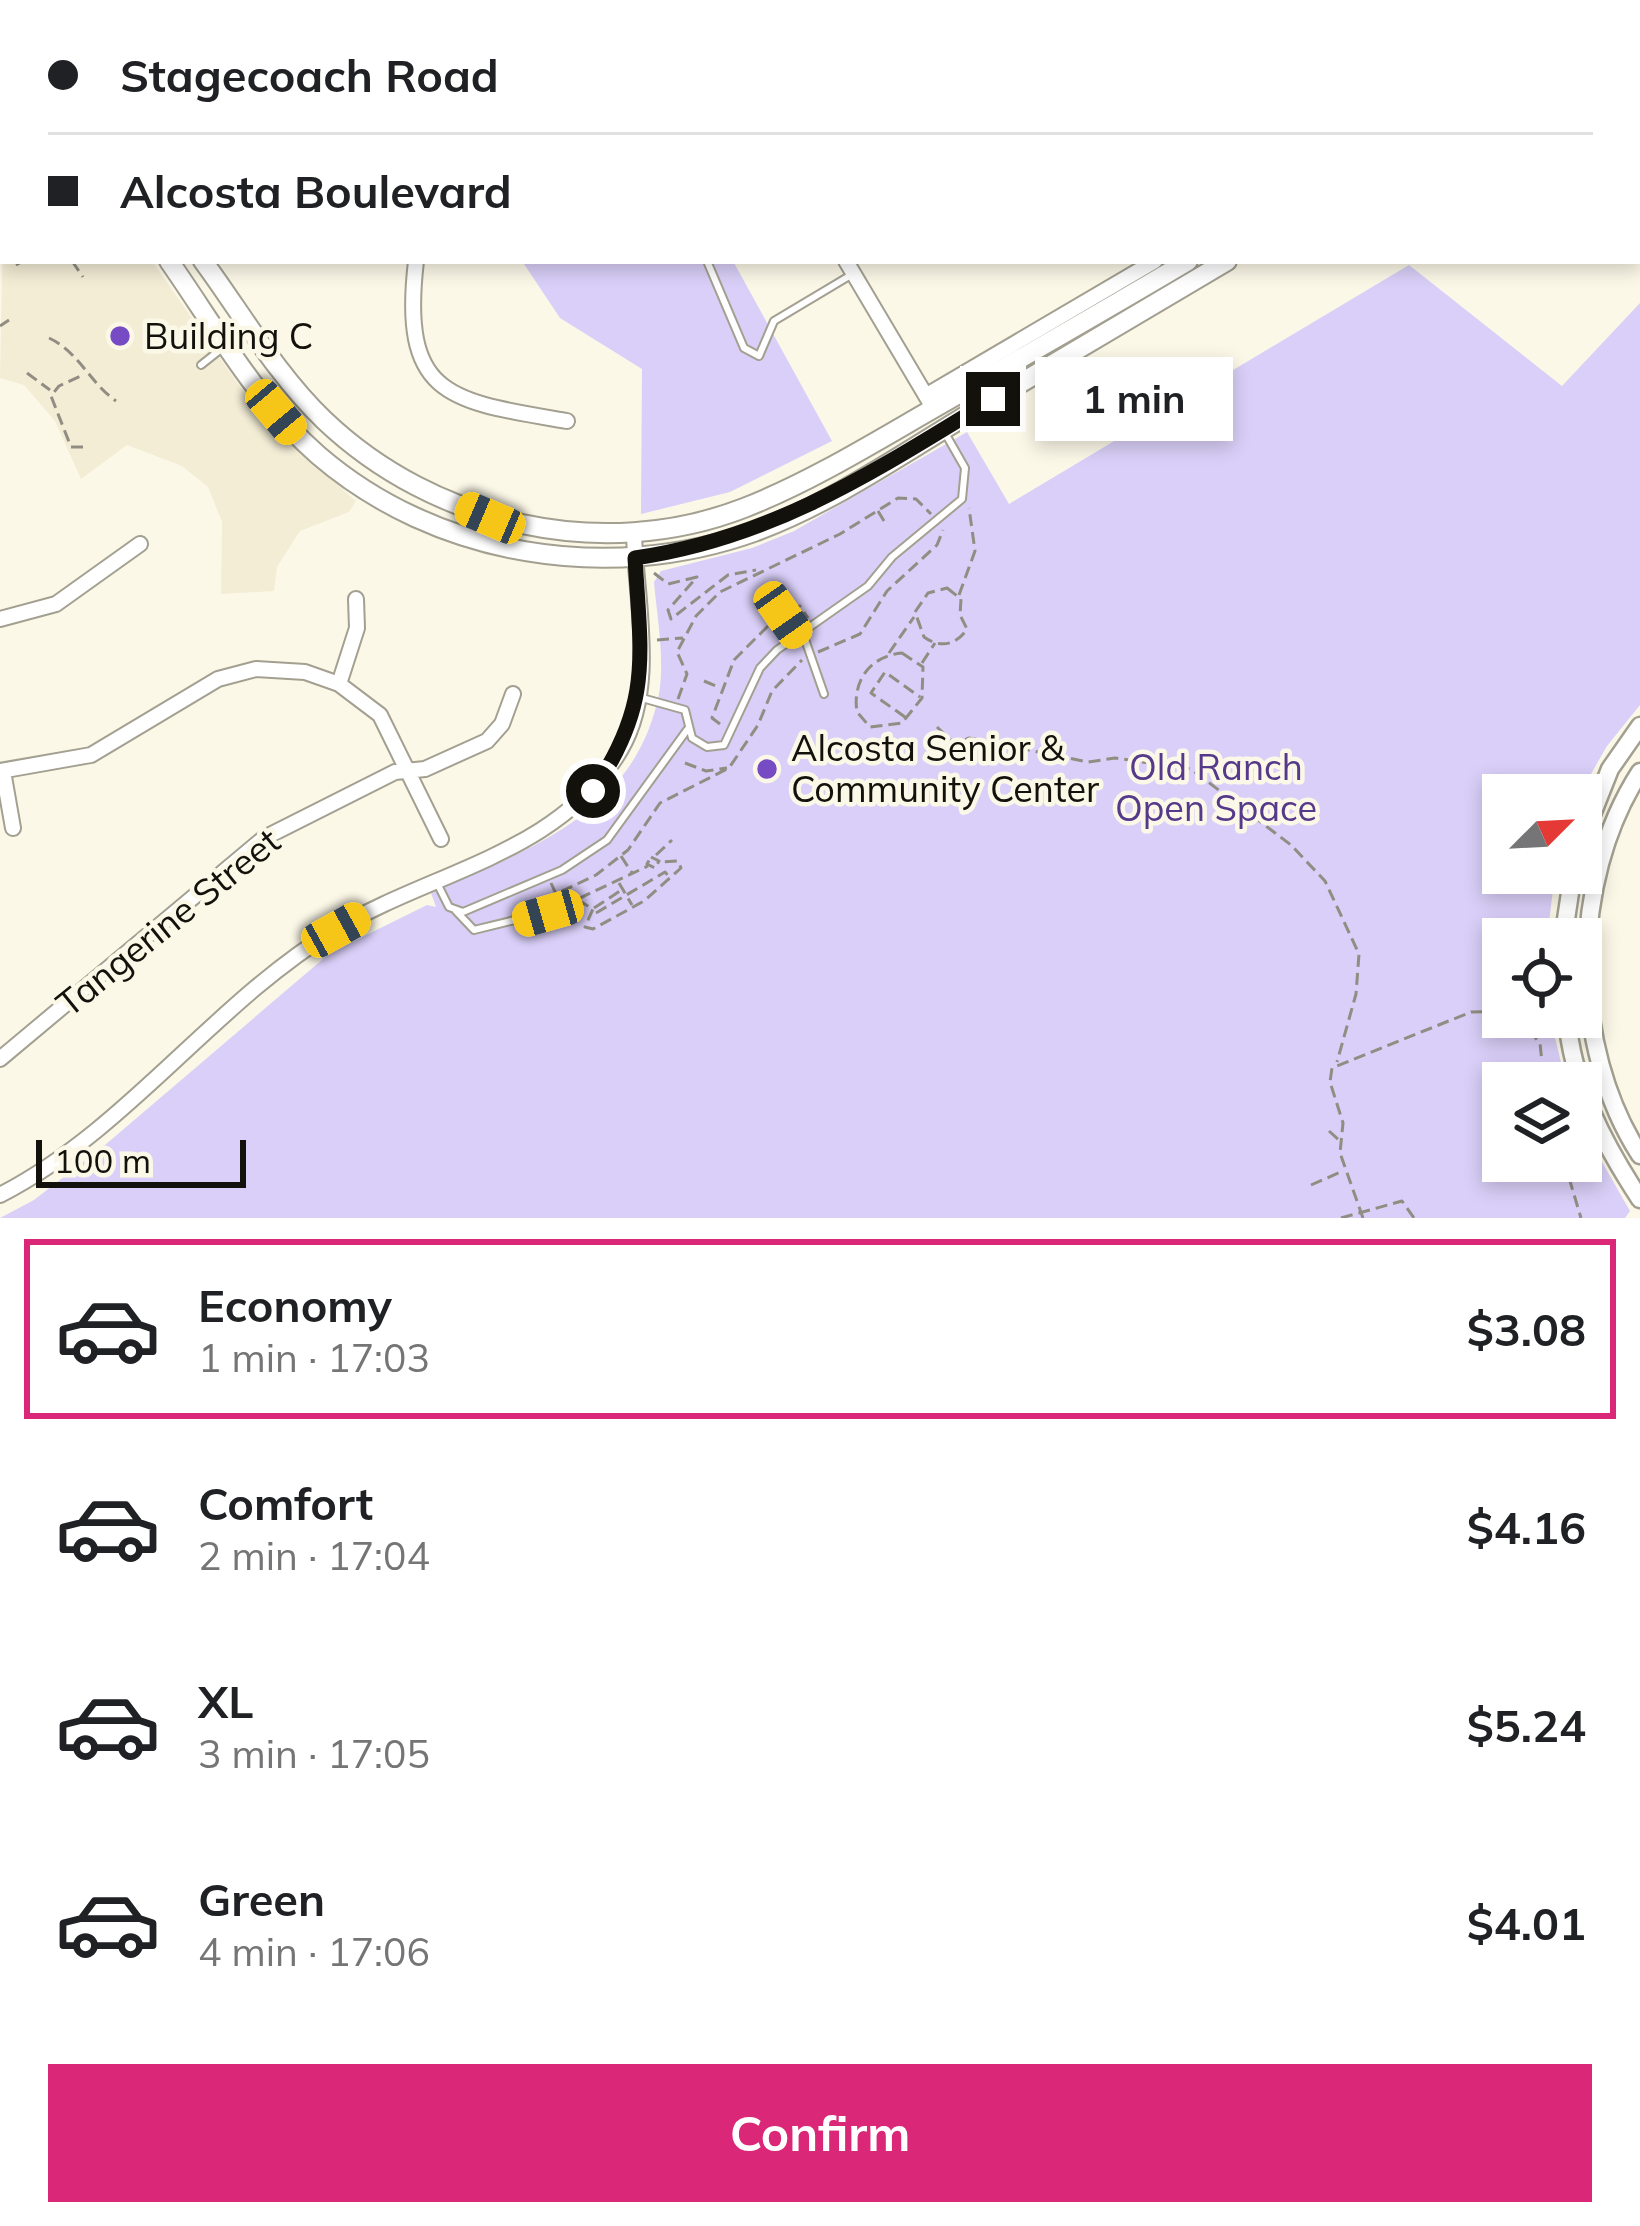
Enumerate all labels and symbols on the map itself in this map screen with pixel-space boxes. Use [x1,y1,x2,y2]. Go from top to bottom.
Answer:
place label: Building C [144,313,313,358]
marker: Building C [107,323,133,349]
callout: 1 min [1035,357,1233,441]
route end [966,372,1020,426]
car [239,373,313,451]
car [450,487,530,549]
car [748,575,818,655]
place label: Alcosta Senior & Community Center [791,725,1099,811]
park label: Old Ranch Open Space [1115,744,1317,830]
marker: Alcosta Senior & Community Center [754,756,780,782]
route start [566,764,620,818]
north arrow [1482,774,1602,894]
street label: Tangerine Street [47,818,288,1025]
car [508,886,588,940]
car [296,897,376,963]
scale bar [36,1134,246,1187]

